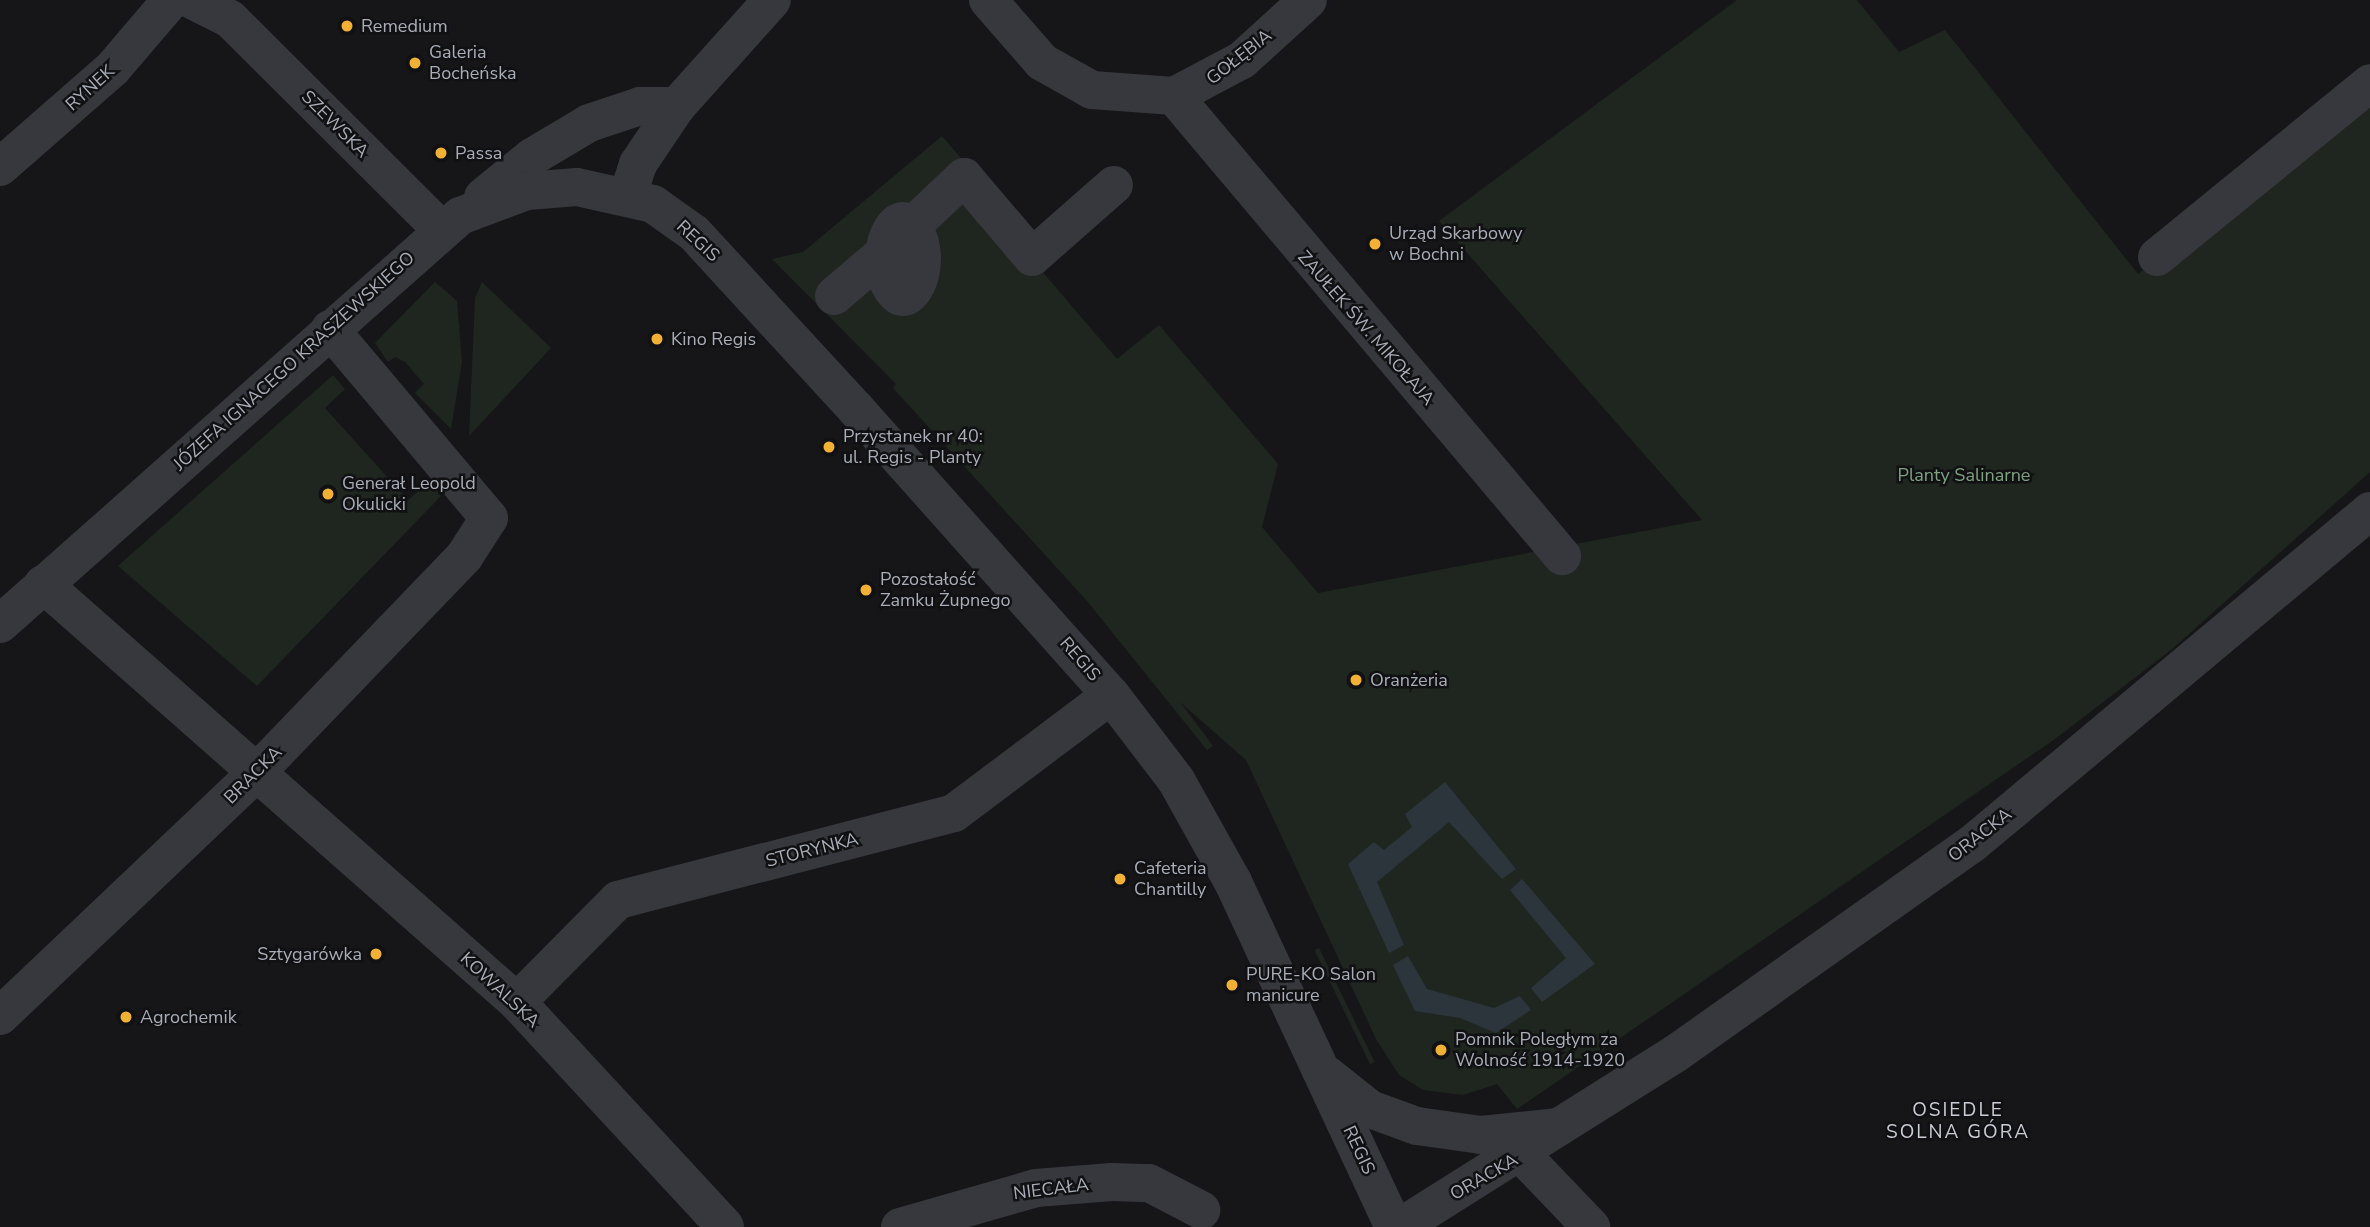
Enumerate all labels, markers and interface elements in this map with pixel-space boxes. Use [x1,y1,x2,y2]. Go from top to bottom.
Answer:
place label: Remedium [361,15,448,37]
marker: Remedium [339,18,355,34]
street label: GOŁĘBIA [1202,25,1276,89]
place label: Galeria Bocheńska [429,42,517,84]
marker: Galeria Bocheńska [407,55,423,71]
street label: RYNEK [61,61,119,115]
street label: SZEWSKA [297,86,373,162]
place label: Passa [455,142,502,164]
marker: Passa [433,145,449,161]
street label: REGIS [672,216,724,266]
place label: Urząd Skarbowy w Bochni [1389,223,1523,266]
marker: Urząd Skarbowy w Bochni [1367,236,1383,252]
street label: ZAUŁEK ŚW. MIKOŁAJA [1293,246,1439,410]
street label: JÓZEFA IGNACEGO KRASZEWSKIEGO [169,247,419,475]
place label: Kino Regis [671,328,756,350]
marker: Kino Regis [649,331,665,347]
place label: Przystanek nr 40: ul. Regis - Planty [843,426,983,468]
marker: Przystanek nr 40: ul. Regis - Planty [821,439,837,455]
park label: Planty Salinarne [1898,464,2030,486]
place label: Generał Leopold Okulicki [342,473,476,516]
marker: Generał Leopold Okulicki [320,486,336,502]
place label: Pozostałość Zamku Żupnego [880,569,1010,612]
marker: Pozostałość Zamku Żupnego [858,582,874,598]
street label: REGIS [1055,633,1105,685]
place label: Oranżeria [1370,669,1448,691]
marker: Oranżeria [1348,672,1364,688]
street label: BRACKA [220,742,286,808]
street label: ORACKA [1944,804,2016,866]
street label: STORYNKA [763,828,861,872]
place label: Cafeteria Chantilly [1134,858,1207,900]
marker: Cafeteria Chantilly [1112,871,1128,887]
place label: Sztygarówka [257,943,362,965]
marker: Sztygarówka [368,946,384,962]
street label: KOWALSKA [456,948,544,1032]
place label: PURE-KO Salon manicure [1246,964,1376,1006]
marker: PURE-KO Salon manicure [1224,977,1240,993]
place label: Agrochemik [140,1006,237,1028]
marker: Agrochemik [118,1009,134,1025]
place label: Pomnik Poległym za Wolność 1914-1920 [1455,1029,1625,1072]
marker: Pomnik Poległym za Wolność 1914-1920 [1433,1042,1449,1058]
district label: OSIEDLE SOLNA GÓRA [1887,1100,2029,1144]
street label: REGIS [1338,1122,1380,1178]
street label: ORACKA [1446,1149,1522,1205]
street label: NIECAŁA [1012,1174,1090,1204]

